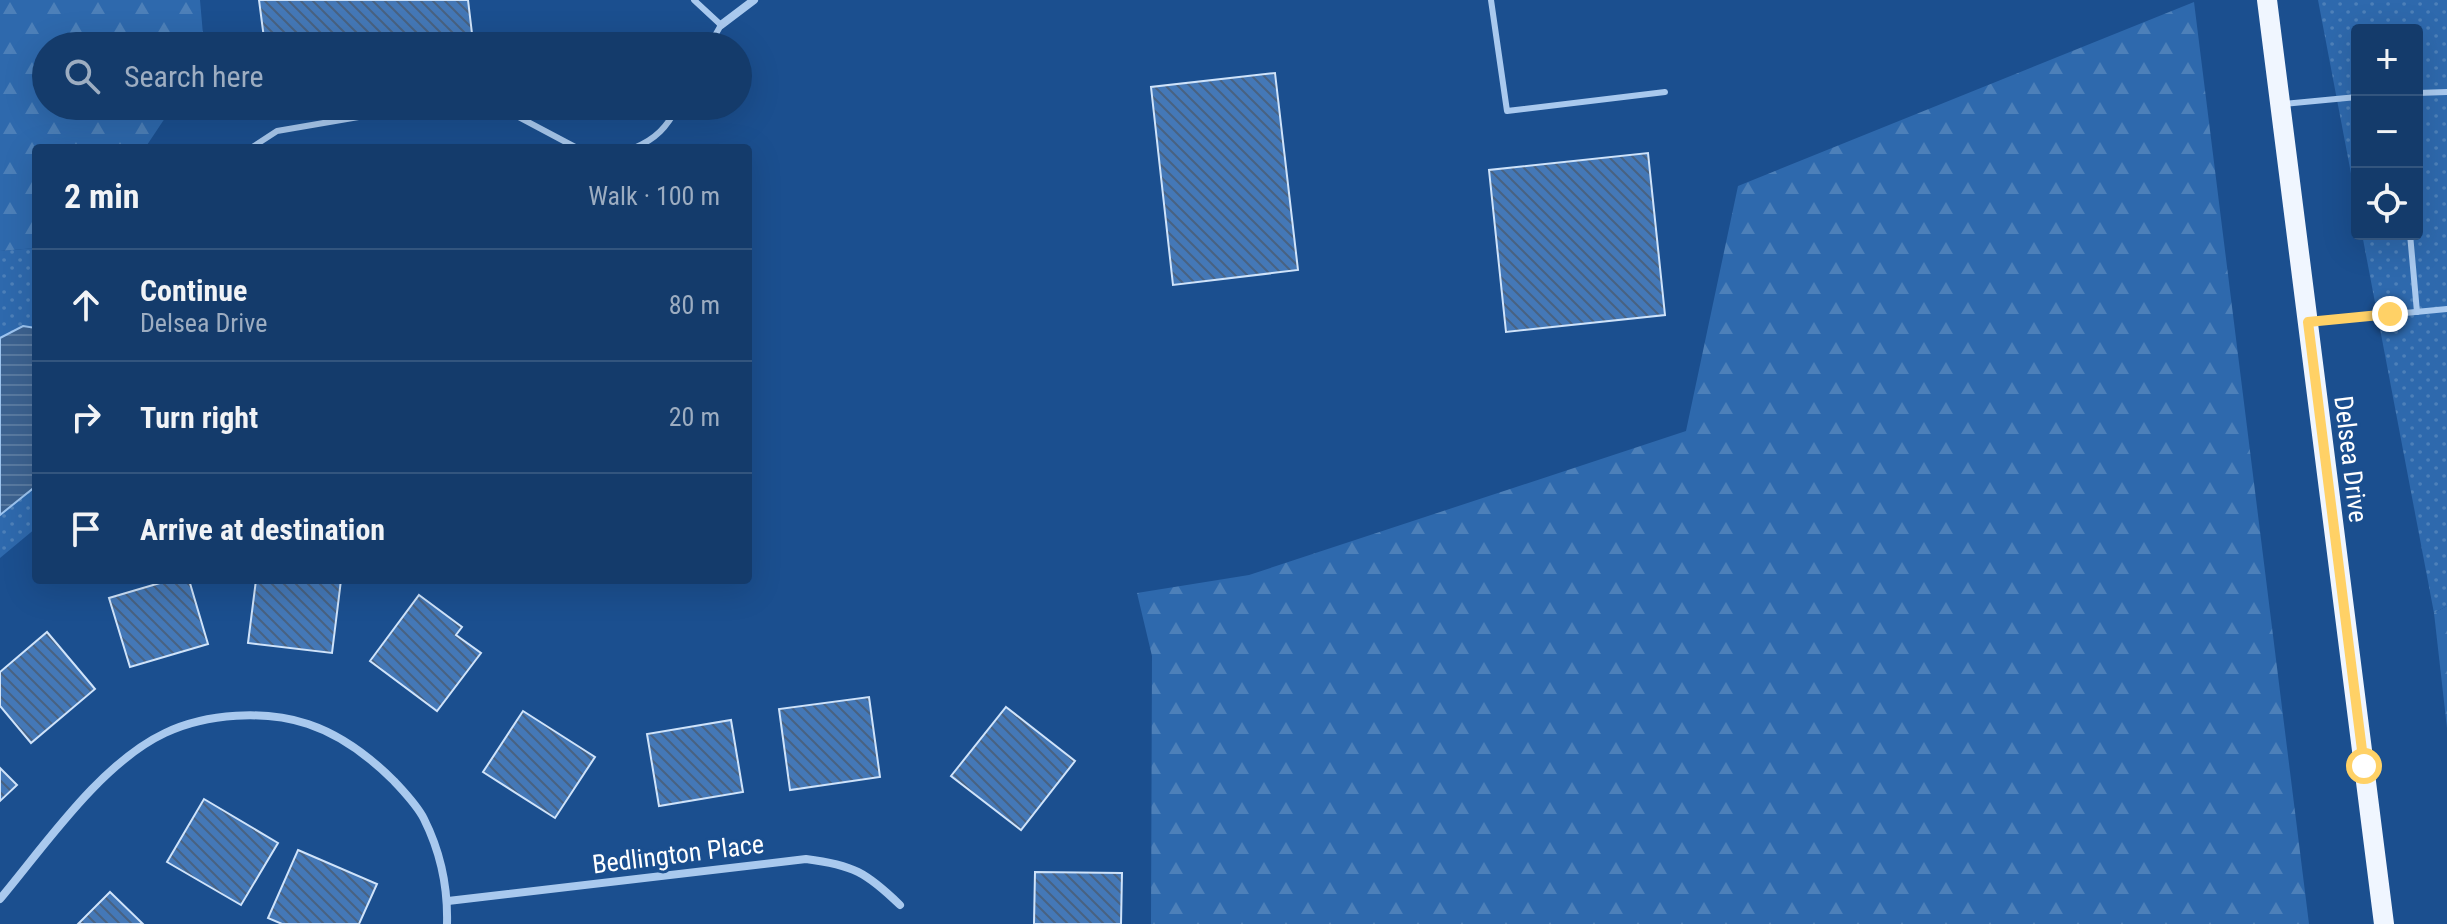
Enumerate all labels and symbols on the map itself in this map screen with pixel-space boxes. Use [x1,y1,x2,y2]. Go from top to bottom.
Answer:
route end [2372,296,2408,332]
street label: Delsea Drive [2328,394,2374,524]
route start [2346,748,2382,784]
street label: Bedlington Place [590,829,766,879]

